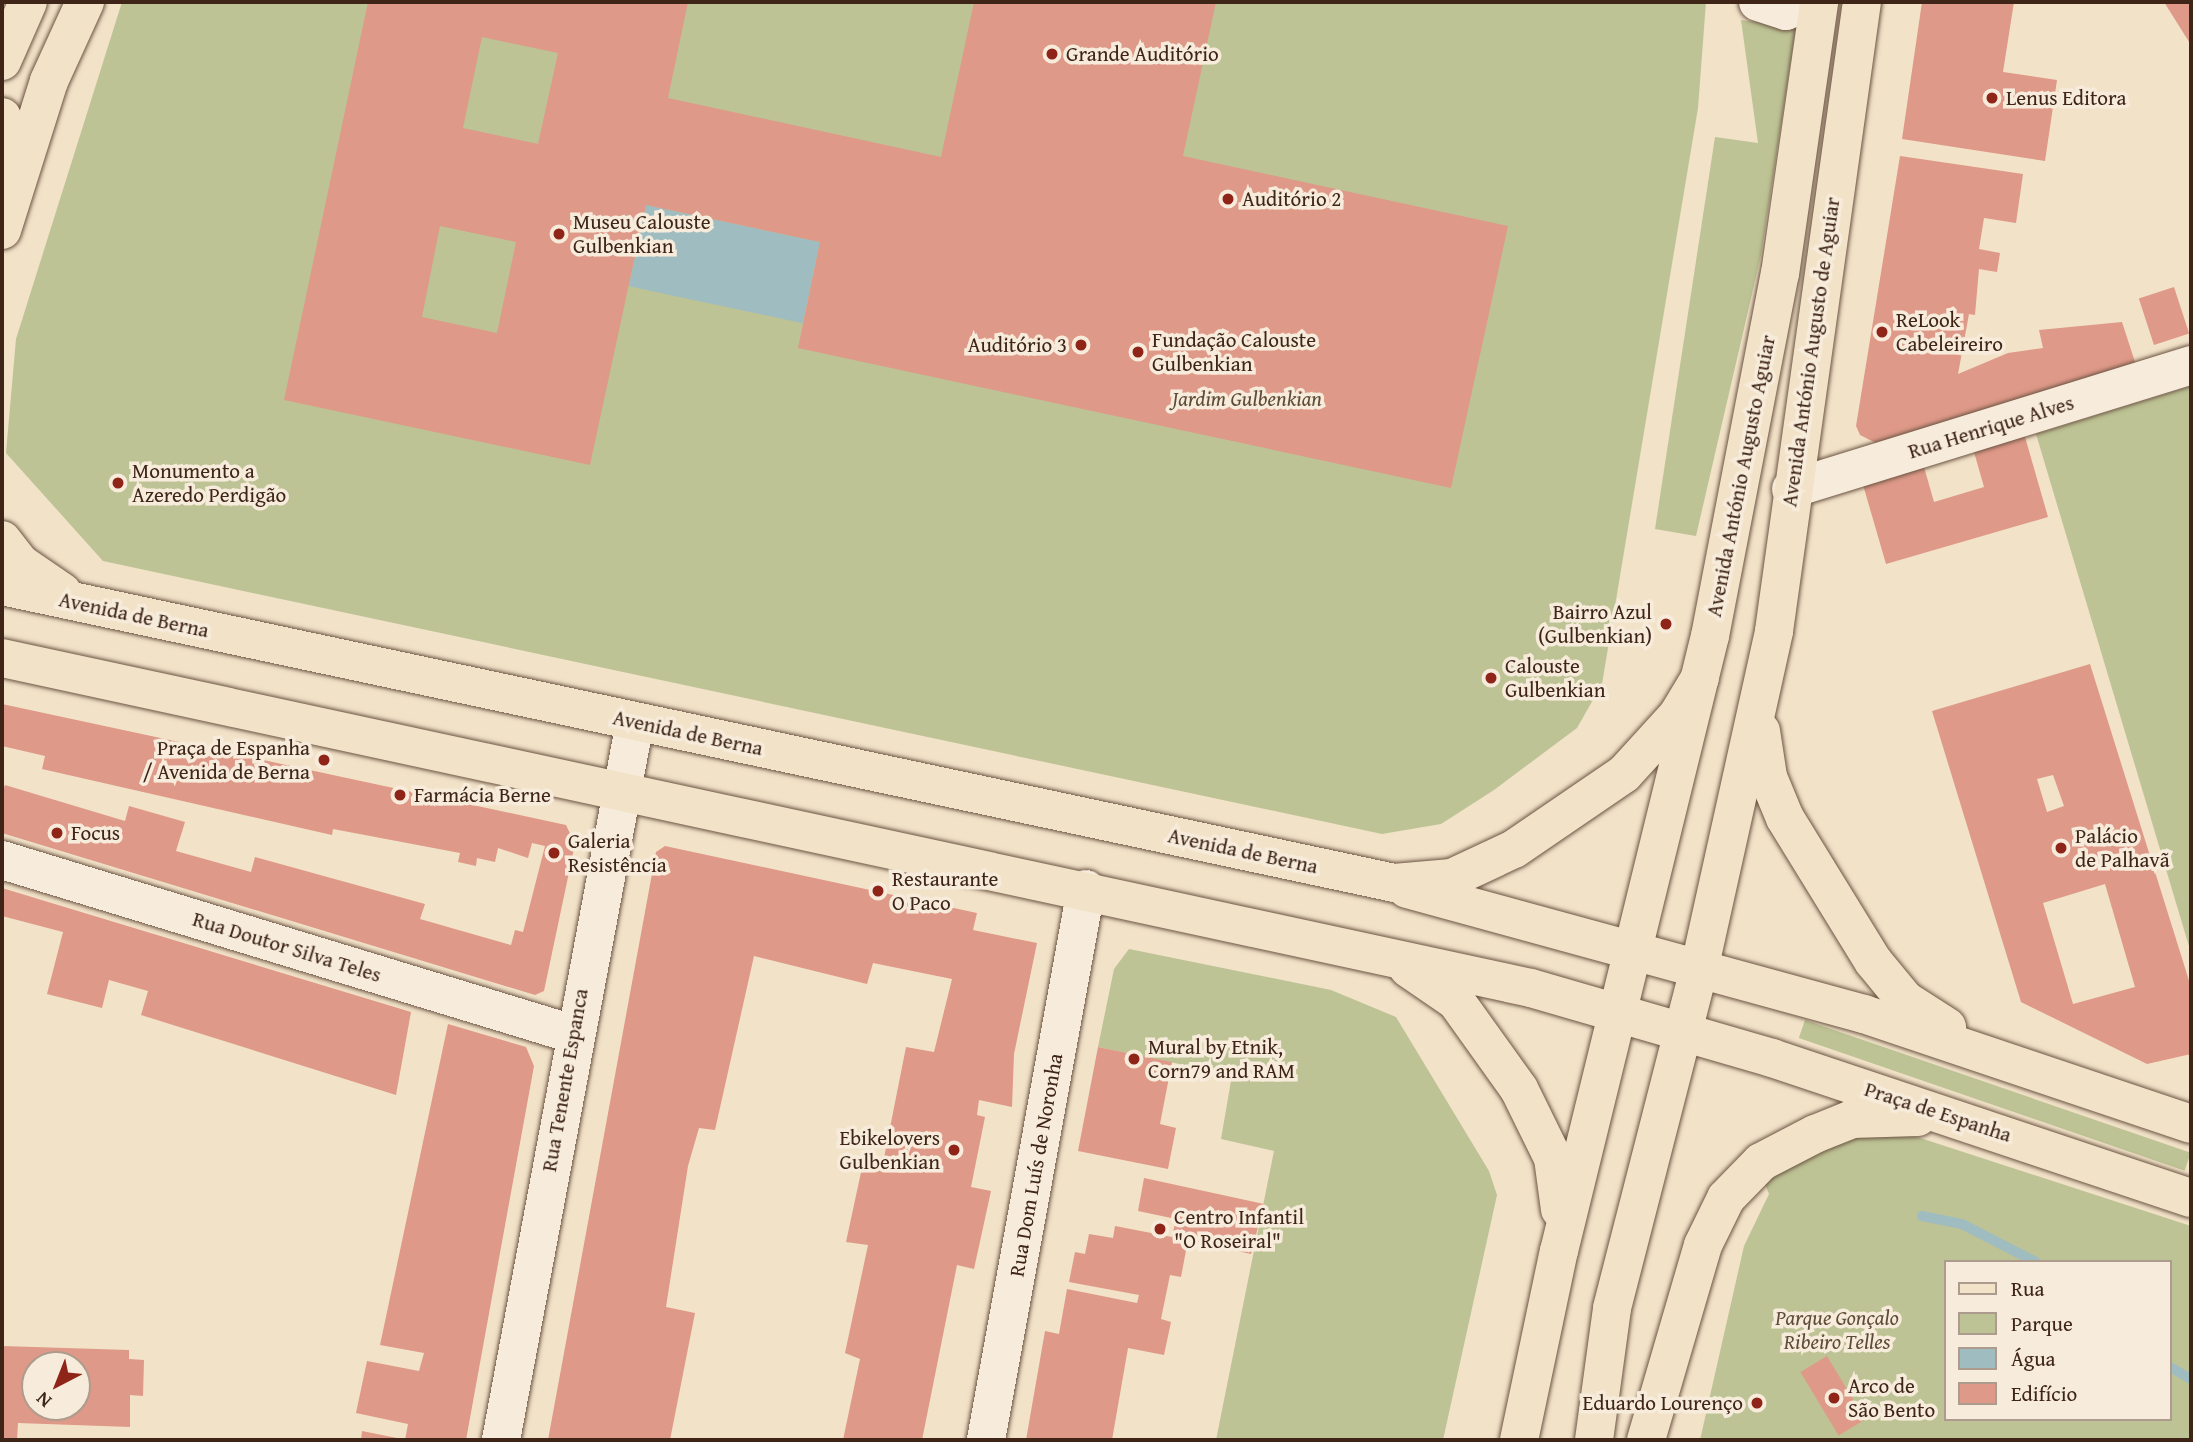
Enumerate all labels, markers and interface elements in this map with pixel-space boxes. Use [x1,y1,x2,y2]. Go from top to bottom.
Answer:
place label: Grande Auditório [1066,41,1219,67]
marker: Grande Auditório [1044,46,1060,62]
place label: Lenus Editora [2006,85,2126,111]
marker: Lenus Editora [1984,90,2000,106]
place label: Auditório 2 [1242,186,1341,212]
marker: Auditório 2 [1220,191,1236,207]
street label: Avenida António Augusto de Aguiar [1777,196,1845,508]
place label: Museu Calouste Gulbenkian [573,209,711,259]
marker: Museu Calouste Gulbenkian [551,226,567,242]
place label: ReLook Cabeleireiro [1896,307,2003,357]
marker: ReLook Cabeleireiro [1874,324,1890,340]
place label: Fundação Calouste Gulbenkian [1152,327,1316,377]
place label: Auditório 3 [968,332,1067,358]
street label: Avenida António Augusto Aguiar [1701,333,1781,619]
marker: Auditório 3 [1073,337,1089,353]
marker: Fundação Calouste Gulbenkian [1130,344,1146,360]
park label: Jardim Gulbenkian [1172,386,1322,412]
street label: Rua Henrique Alves [1905,390,2077,464]
place label: Monumento a Azeredo Perdigão [132,458,286,508]
marker: Monumento a Azeredo Perdigão [110,475,126,491]
street label: Avenida de Berna [57,587,211,643]
place label: Bairro Azul (Gulbenkian) [1538,599,1652,649]
marker: Bairro Azul (Gulbenkian) [1658,616,1674,632]
place label: Calouste Gulbenkian [1505,653,1605,703]
marker: Calouste Gulbenkian [1483,670,1499,686]
street label: Avenida de Berna [611,705,765,761]
place label: Praça de Espanha / Avenida de Berna [143,735,310,785]
marker: Praça de Espanha / Avenida de Berna [316,752,332,768]
place label: Farmácia Berne [414,782,551,808]
marker: Farmácia Berne [392,787,408,803]
place label: Focus [71,820,120,846]
street label: Avenida de Berna [1166,823,1320,879]
place label: Palácio de Palhavã [2075,823,2170,873]
marker: Focus [49,825,65,841]
place label: Galeria Resistência [568,828,667,878]
marker: Palácio de Palhavã [2053,840,2069,856]
marker: Galeria Resistência [546,845,562,861]
place label: Restaurante O Paco [892,866,998,916]
marker: Restaurante O Paco [870,883,886,899]
street label: Rua Doutor Silva Teles [190,906,384,988]
street label: Rua Tenente Espanca [536,987,594,1173]
place label: Mural by Etnik, Corn79 and RAM [1148,1034,1295,1084]
street label: Rua Dom Luís de Noronha [1004,1051,1068,1279]
marker: Mural by Etnik, Corn79 and RAM [1126,1051,1142,1067]
street label: Praça de Espanha [1861,1076,2015,1148]
place label: Ebikelovers Gulbenkian [840,1125,940,1175]
marker: Ebikelovers Gulbenkian [946,1142,962,1158]
place label: Centro Infantil "O Roseiral" [1174,1204,1304,1254]
marker: Centro Infantil "O Roseiral" [1152,1221,1168,1237]
legend [1944,1260,2172,1421]
text: Rua [2011,1273,2044,1304]
park label: Parque Gonçalo Ribeiro Telles [1775,1305,1899,1355]
text: Parque [2011,1308,2073,1339]
text: Água [2011,1343,2055,1374]
north arrow [21,1351,91,1421]
place label: Arco de São Bento [1848,1373,1935,1423]
text: Edifício [2011,1378,2077,1409]
text: N [29,1385,57,1415]
place label: Eduardo Lourenço [1583,1390,1743,1416]
marker: Arco de São Bento [1826,1390,1842,1406]
marker: Eduardo Lourenço [1749,1395,1765,1411]

